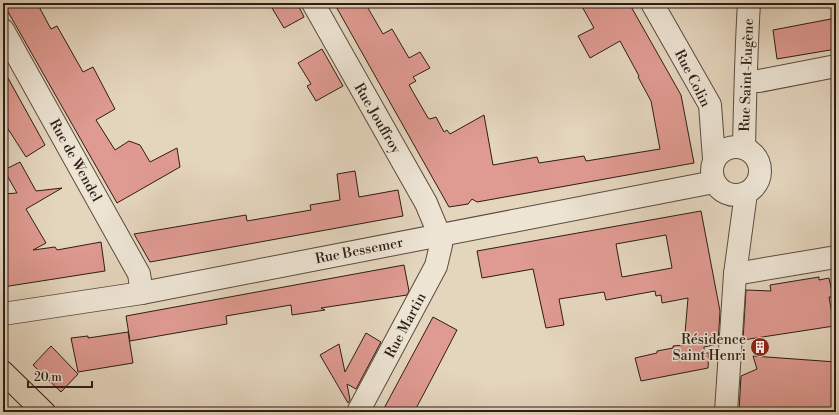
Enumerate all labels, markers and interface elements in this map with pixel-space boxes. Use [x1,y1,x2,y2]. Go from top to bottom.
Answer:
street label: Rue Saint-Eugène [736,18,758,132]
street label: Rue Colin [670,47,715,111]
street label: Rue Jouffroy [350,80,405,157]
street label: Rue de Wendel [45,116,105,205]
street label: Rue Bessemer [314,234,405,268]
street label: Rue Martin [381,289,431,361]
place label: Résidence Saint Henri [673,331,746,365]
building icon: Résidence Saint Henri [749,336,771,358]
scale bar [28,363,92,389]
text: 20 m [34,370,62,385]

